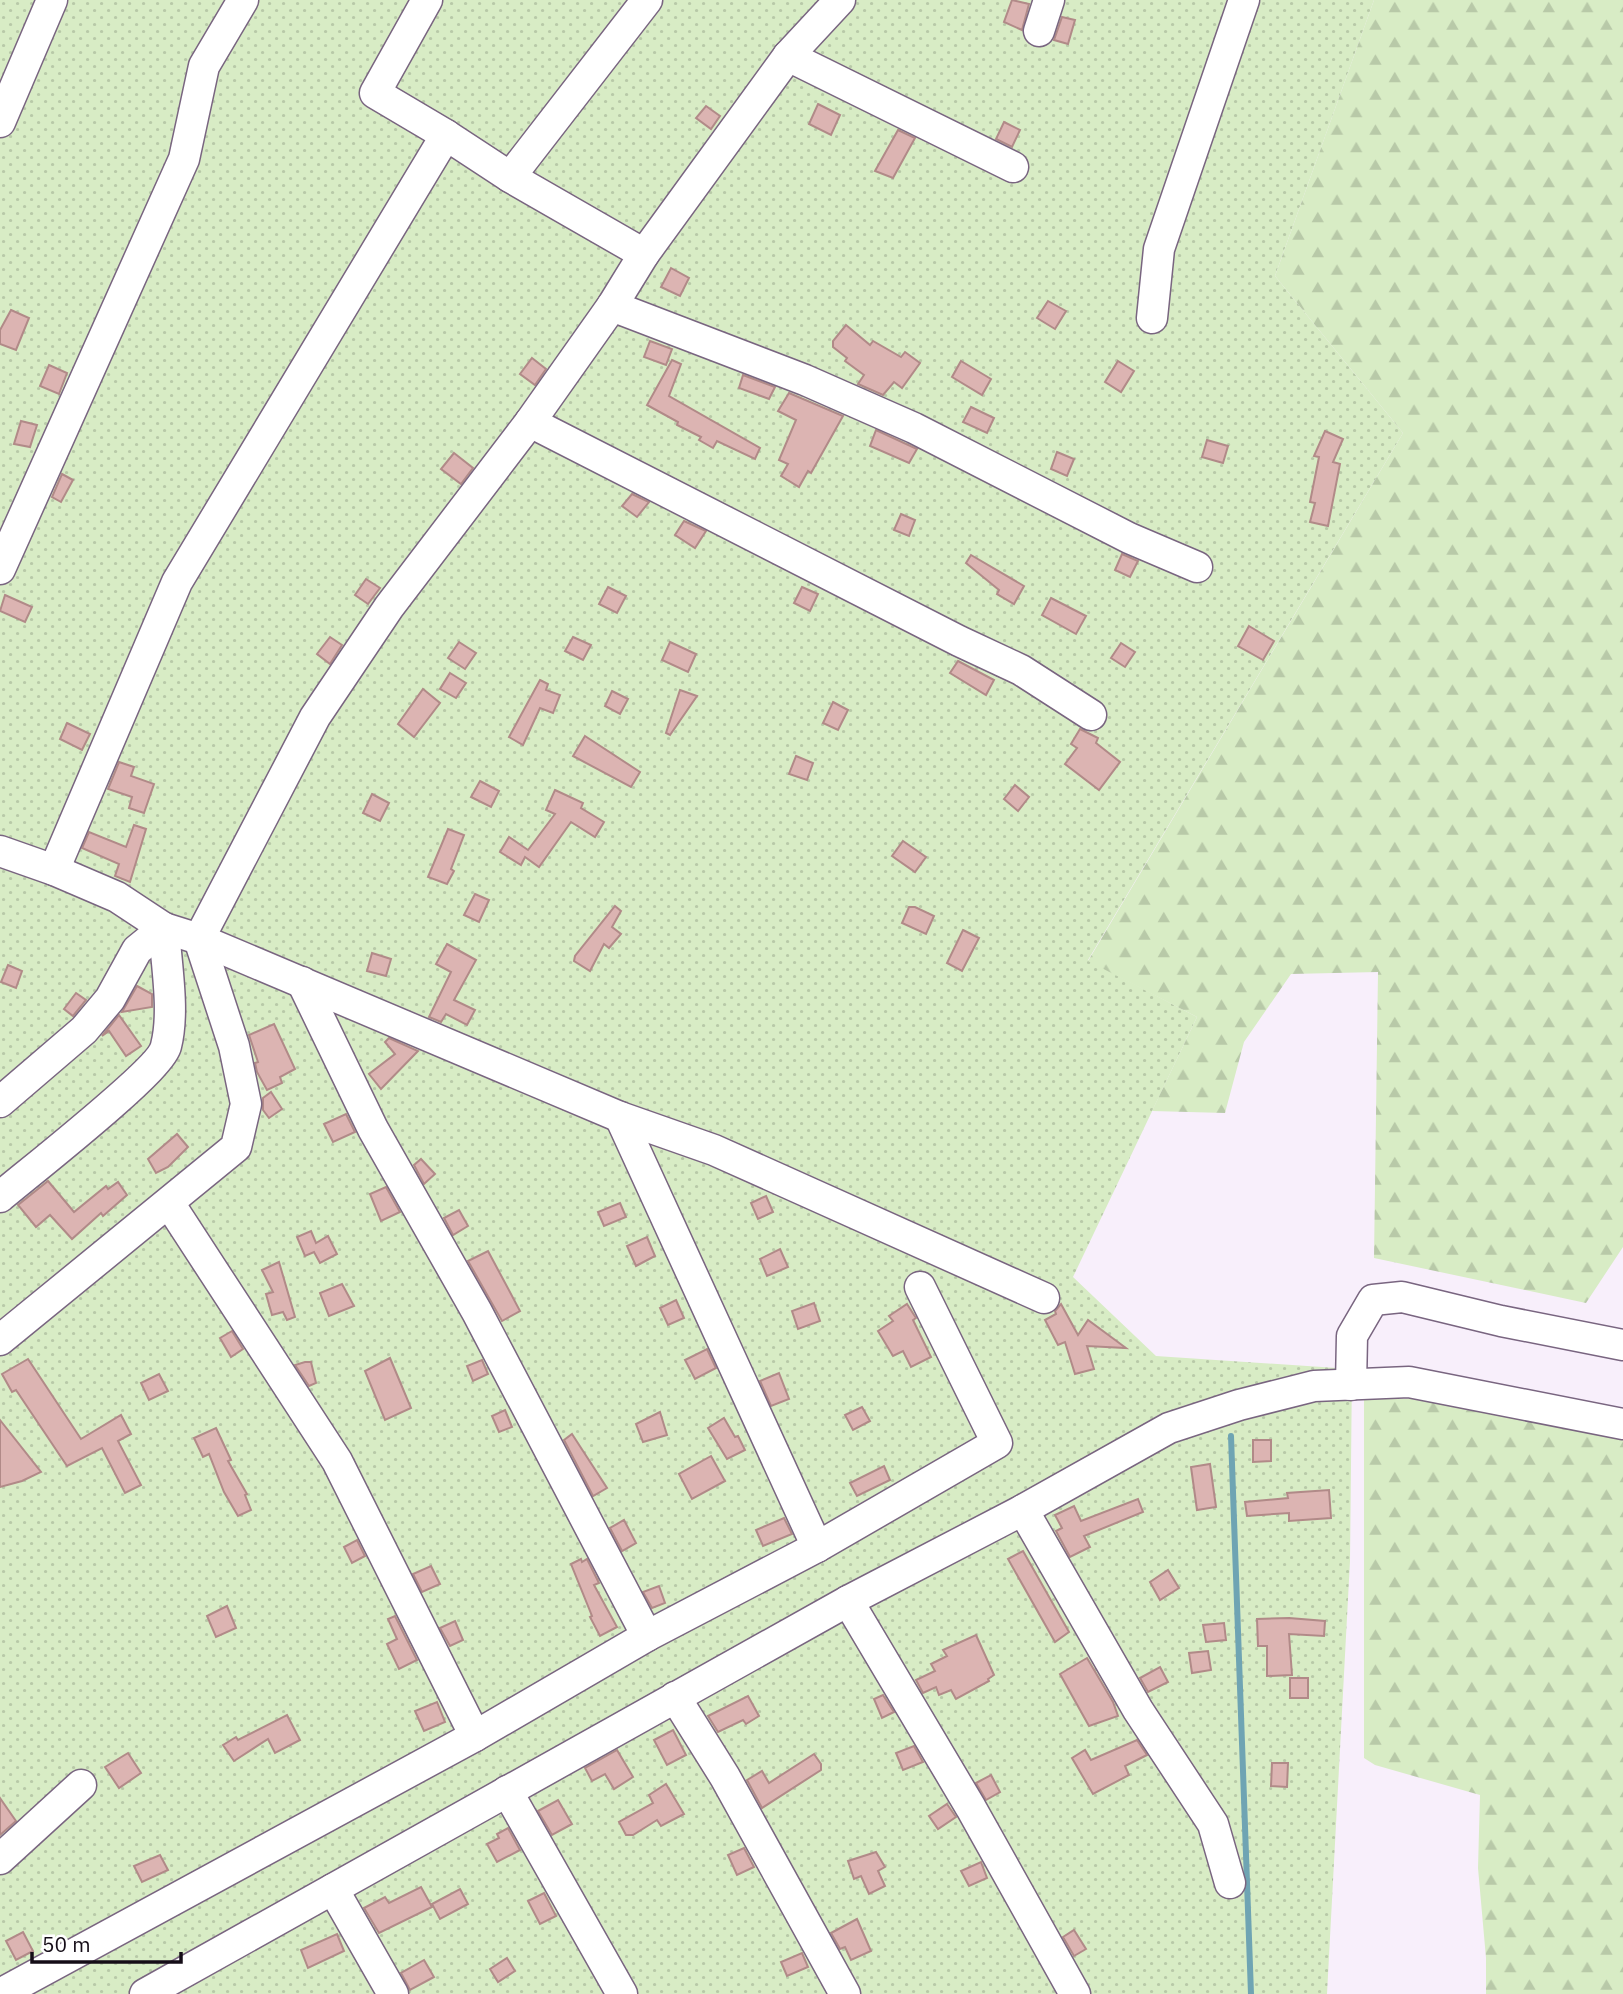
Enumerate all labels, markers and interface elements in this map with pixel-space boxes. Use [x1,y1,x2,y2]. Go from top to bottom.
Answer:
scale bar [32,1920,180,1964]
text: 50 m [42,1930,91,1958]

